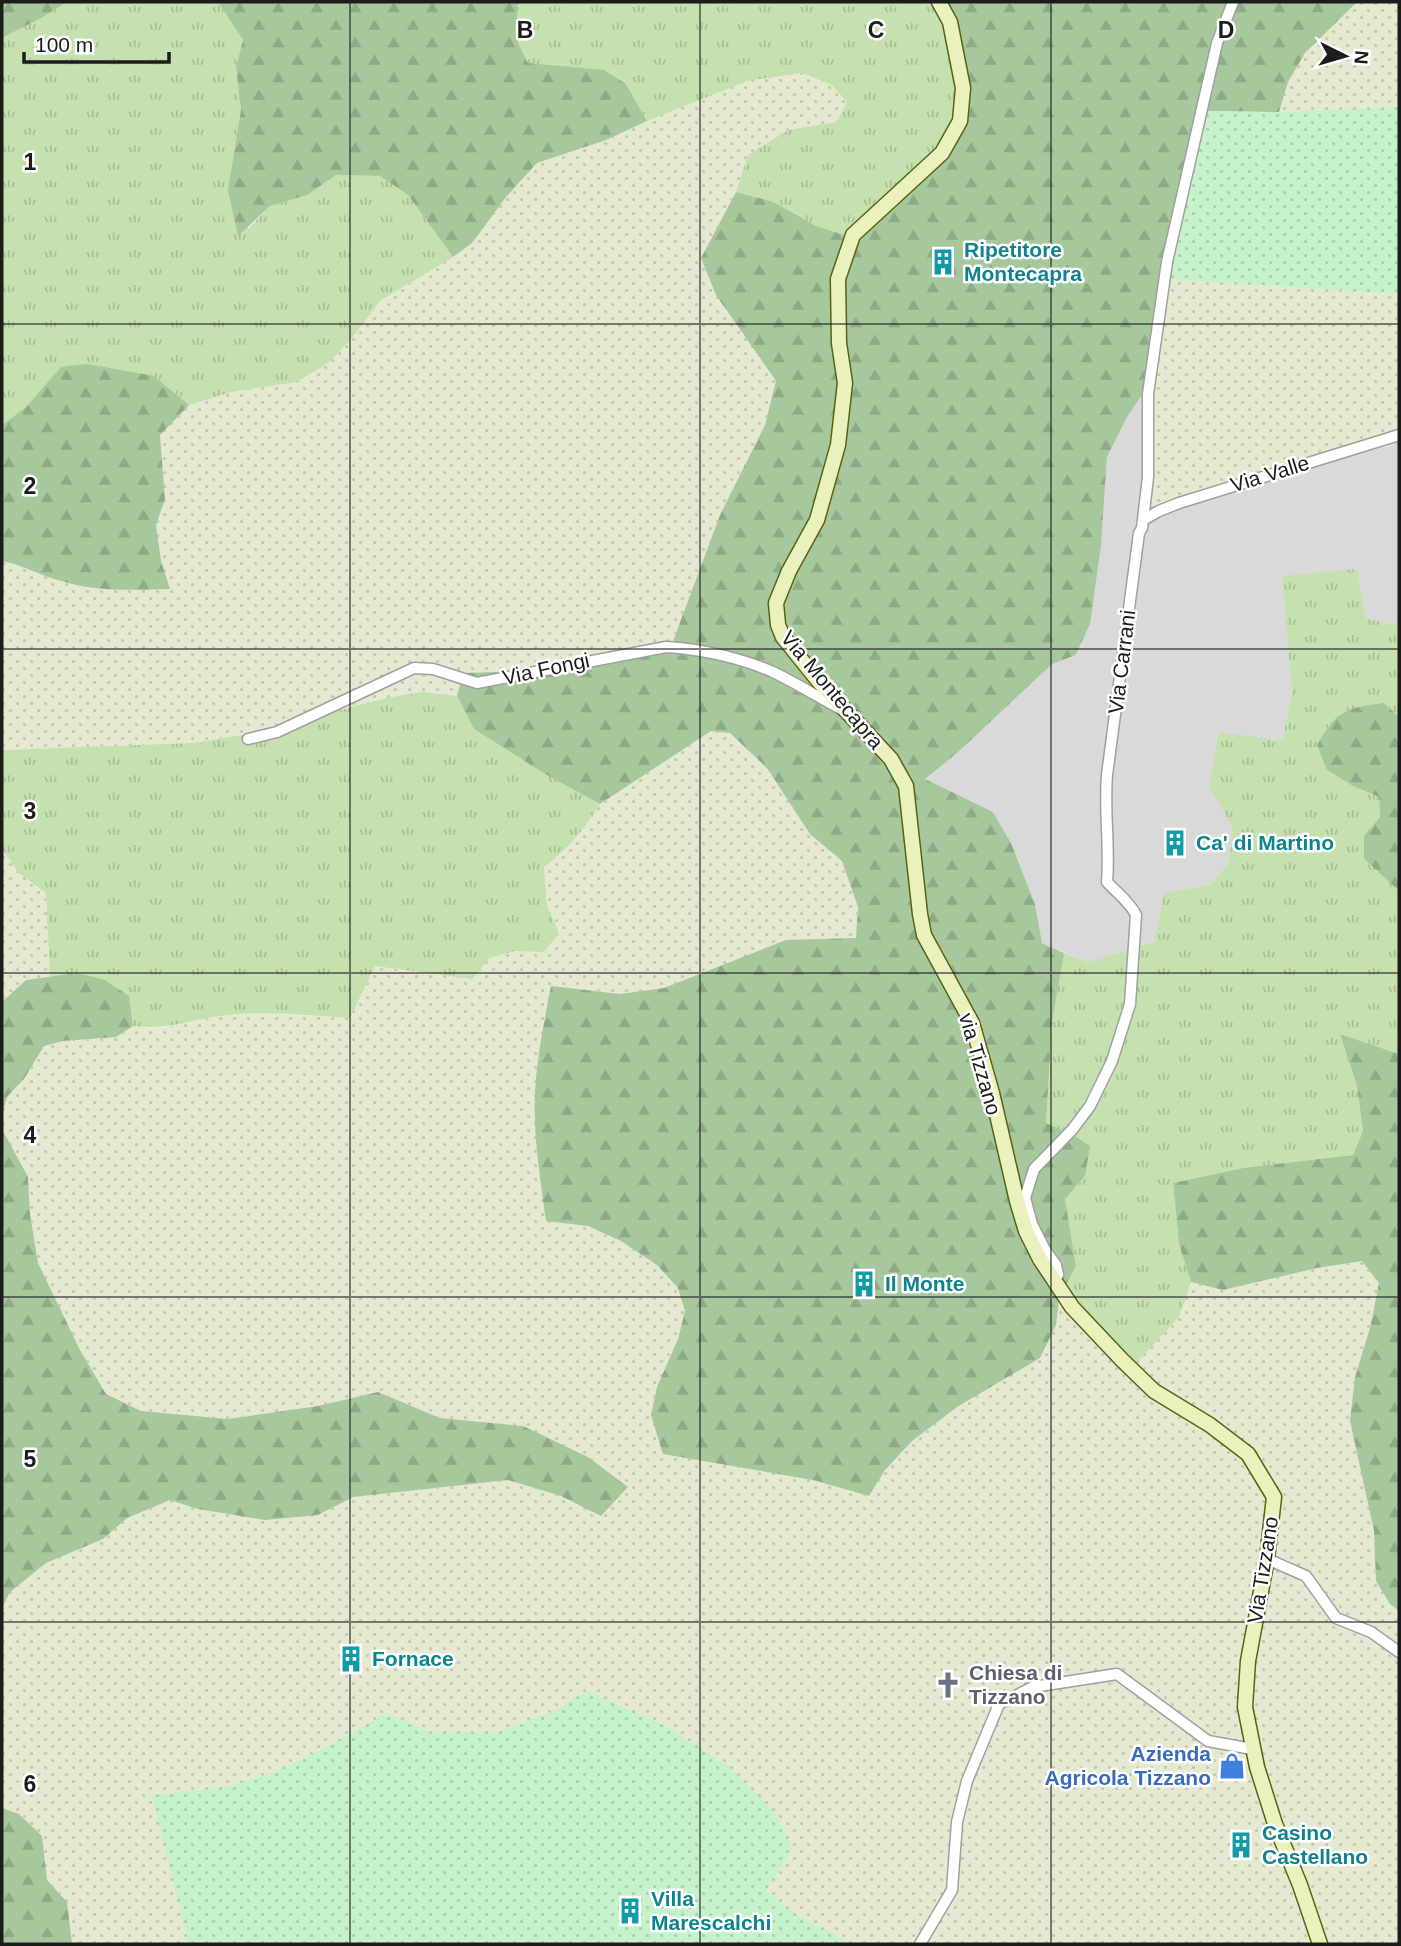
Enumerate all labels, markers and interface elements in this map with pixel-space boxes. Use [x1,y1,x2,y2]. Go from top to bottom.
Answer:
text: B [517,17,533,43]
text: C [868,17,884,43]
text: D [1218,17,1234,43]
scale bar [24,21,170,65]
north arrow [1310,21,1380,91]
text: 100 m [35,33,93,56]
text: N [1350,50,1372,65]
text: 1 [24,149,37,175]
place label: Ripetitore Montecapra [964,238,1082,285]
building icon: Ripetitore Montecapra [928,247,958,277]
street label: Via Valle [1228,451,1312,496]
text: 2 [24,473,36,499]
street label: Via Carrani [1104,609,1139,715]
street label: Via Montecapra [776,626,889,754]
street label: Via Fongi [500,648,591,689]
text: 3 [24,798,36,824]
building icon: Ca' di Martino [1160,828,1190,858]
place label: Ca' di Martino [1196,831,1334,854]
street label: via Tizzano [955,1010,1006,1118]
text: 4 [24,1122,37,1148]
building icon: Il Monte [849,1269,879,1299]
place label: Il Monte [885,1272,964,1295]
text: 5 [24,1446,37,1472]
street label: Via Tizzano [1243,1515,1282,1625]
building icon: Fornace [336,1644,366,1674]
place label: Fornace [372,1647,454,1670]
place label: Chiesa di Tizzano [969,1661,1062,1708]
church icon: Chiesa di Tizzano [933,1670,963,1700]
place label: Azienda Agricola Tizzano [1045,1742,1211,1789]
shop icon: Azienda Agricola Tizzano [1217,1751,1247,1781]
text: 6 [24,1771,36,1797]
place label: Casino Castellano [1262,1821,1368,1868]
building icon: Casino Castellano [1226,1830,1256,1860]
place label: Villa Marescalchi [651,1887,771,1934]
building icon: Villa Marescalchi [615,1896,645,1926]

